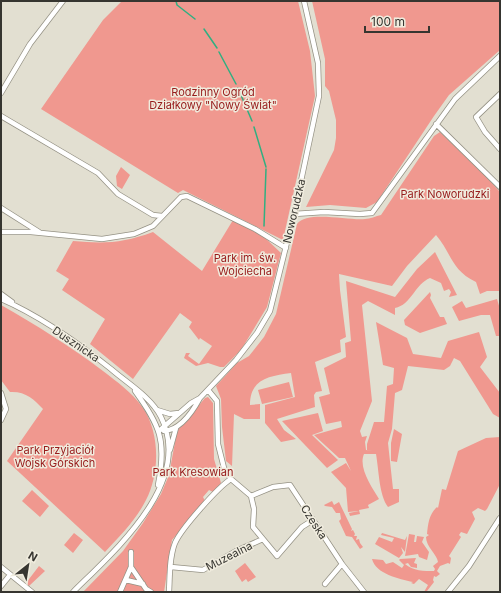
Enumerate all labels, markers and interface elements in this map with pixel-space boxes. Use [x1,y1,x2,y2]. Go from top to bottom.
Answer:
scale bar [365,8,429,34]
text: 100 m [371,14,405,29]
park label: Rodzinny Ogród Działkowy "Nowy Świat" [149,85,277,112]
street label: Noworudzka [280,177,308,245]
park label: Park Noworudzki [401,187,489,201]
park label: Park im. św. Wojciecha [214,251,276,278]
street label: Dusznicka [50,323,102,365]
park label: Park Przyjaciół Wojsk Górskich [15,443,95,470]
park label: Park Kresowian [153,465,233,479]
street label: Czeska [298,502,330,542]
street label: Muzealna [203,538,255,574]
north arrow [8,545,48,585]
text: N [26,548,40,564]

